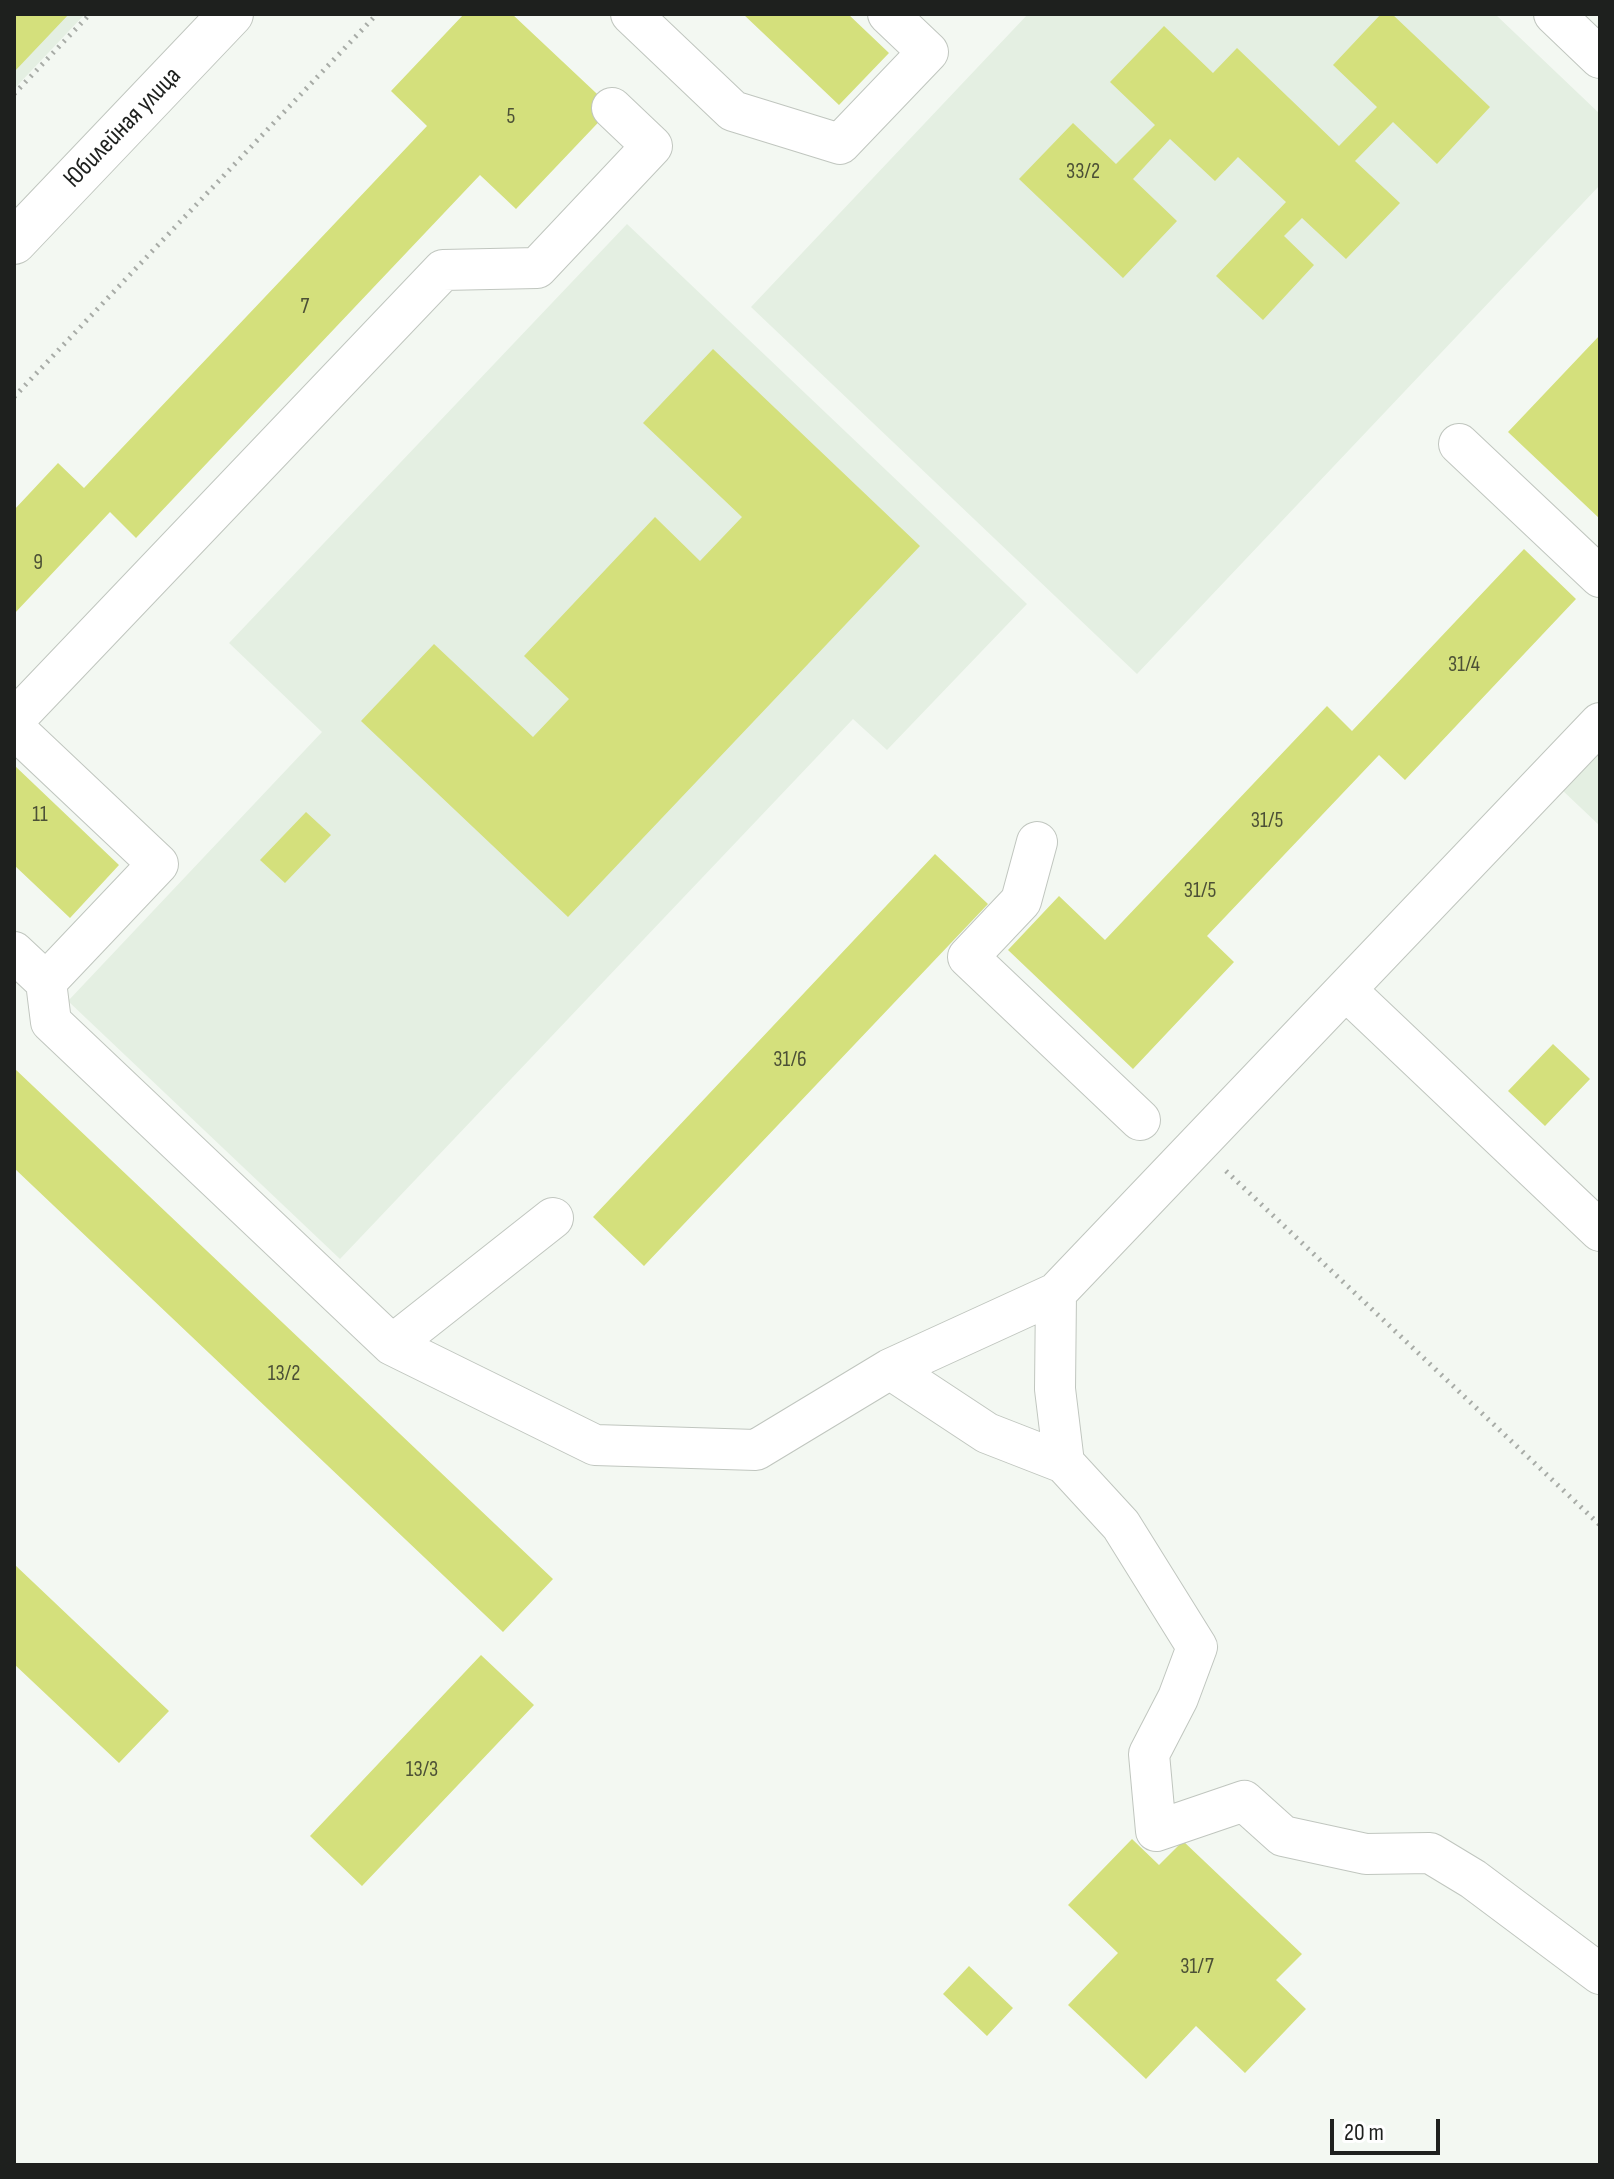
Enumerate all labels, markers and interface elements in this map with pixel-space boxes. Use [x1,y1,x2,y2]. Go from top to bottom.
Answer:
street label: Юбилейная улица [58,61,188,195]
house number: 5 [507,104,515,130]
house number: 33/2 [1066,159,1100,185]
house number: 7 [301,294,309,320]
house number: 9 [33,550,43,576]
house number: 31/4 [1448,652,1480,678]
house number: 11 [32,802,48,828]
house number: 31/5 [1251,808,1283,834]
house number: 31/5 [1184,878,1216,904]
house number: 31/6 [773,1047,807,1073]
house number: 13/2 [268,1361,300,1387]
house number: 13/3 [406,1757,438,1783]
house number: 31/7 [1180,1954,1214,1980]
scale bar [1334,2103,1444,2153]
text: 20 m [1344,2118,1384,2147]

